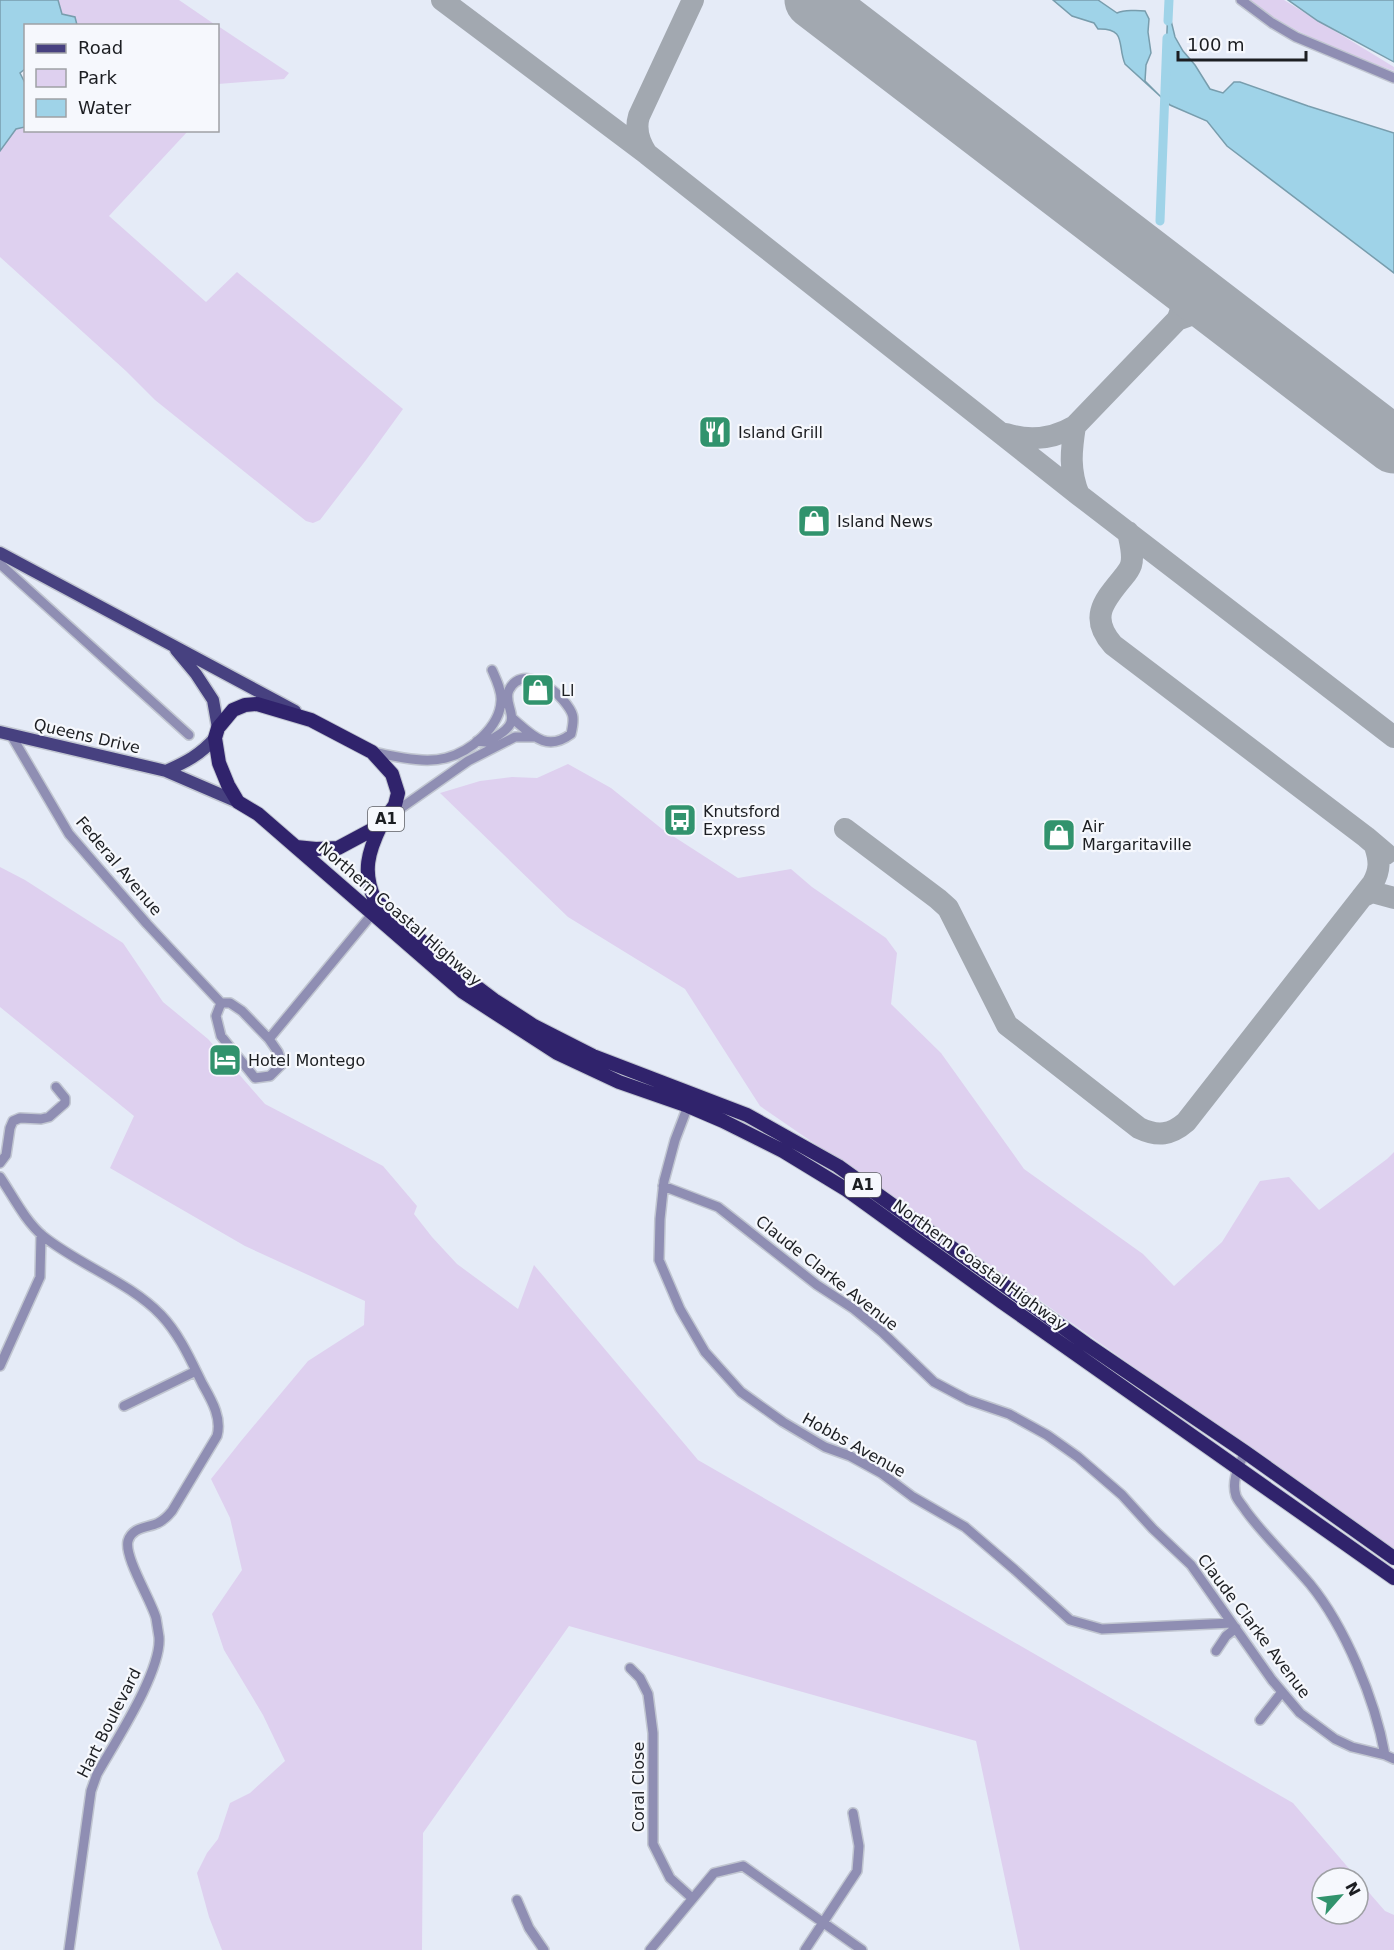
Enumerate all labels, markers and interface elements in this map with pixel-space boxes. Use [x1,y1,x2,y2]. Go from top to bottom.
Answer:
legend [24,24,219,132]
scale bar [1178,24,1306,62]
text: 100 m [1187,34,1245,55]
text: Road [78,37,123,58]
text: Park [78,67,117,88]
text: Water [78,97,132,118]
restaurant icon: Island Grill [697,414,733,450]
place label: Island Grill [738,423,823,442]
shop icon: Island News [796,503,832,539]
place label: Island News [837,512,933,531]
shop icon: Ll [520,672,556,708]
place label: Ll [561,681,574,700]
street label: Queens Drive [32,715,142,757]
bus stop icon: Knutsford Express [662,802,698,838]
place label: Knutsford Express [703,802,780,839]
road number: A1 [368,807,404,831]
street label: Federal Avenue [72,813,166,919]
shop icon: Air Margaritaville [1041,817,1077,853]
place label: Air Margaritaville [1082,817,1192,854]
street label: Northern Coastal Highway [315,838,485,990]
hotel icon: Hotel Montego [207,1042,243,1078]
place label: Hotel Montego [248,1051,365,1070]
road number: A1 [845,1173,881,1197]
street label: Northern Coastal Highway [889,1196,1071,1334]
street label: Claude Clarke Avenue [752,1211,902,1335]
street label: Hobbs Avenue [799,1409,909,1481]
street label: Claude Clarke Avenue [1194,1550,1314,1702]
street label: Hart Boulevard [73,1665,145,1781]
street label: Coral Close [629,1742,648,1832]
north arrow [1310,1866,1370,1926]
text: N [1341,1879,1364,1900]

